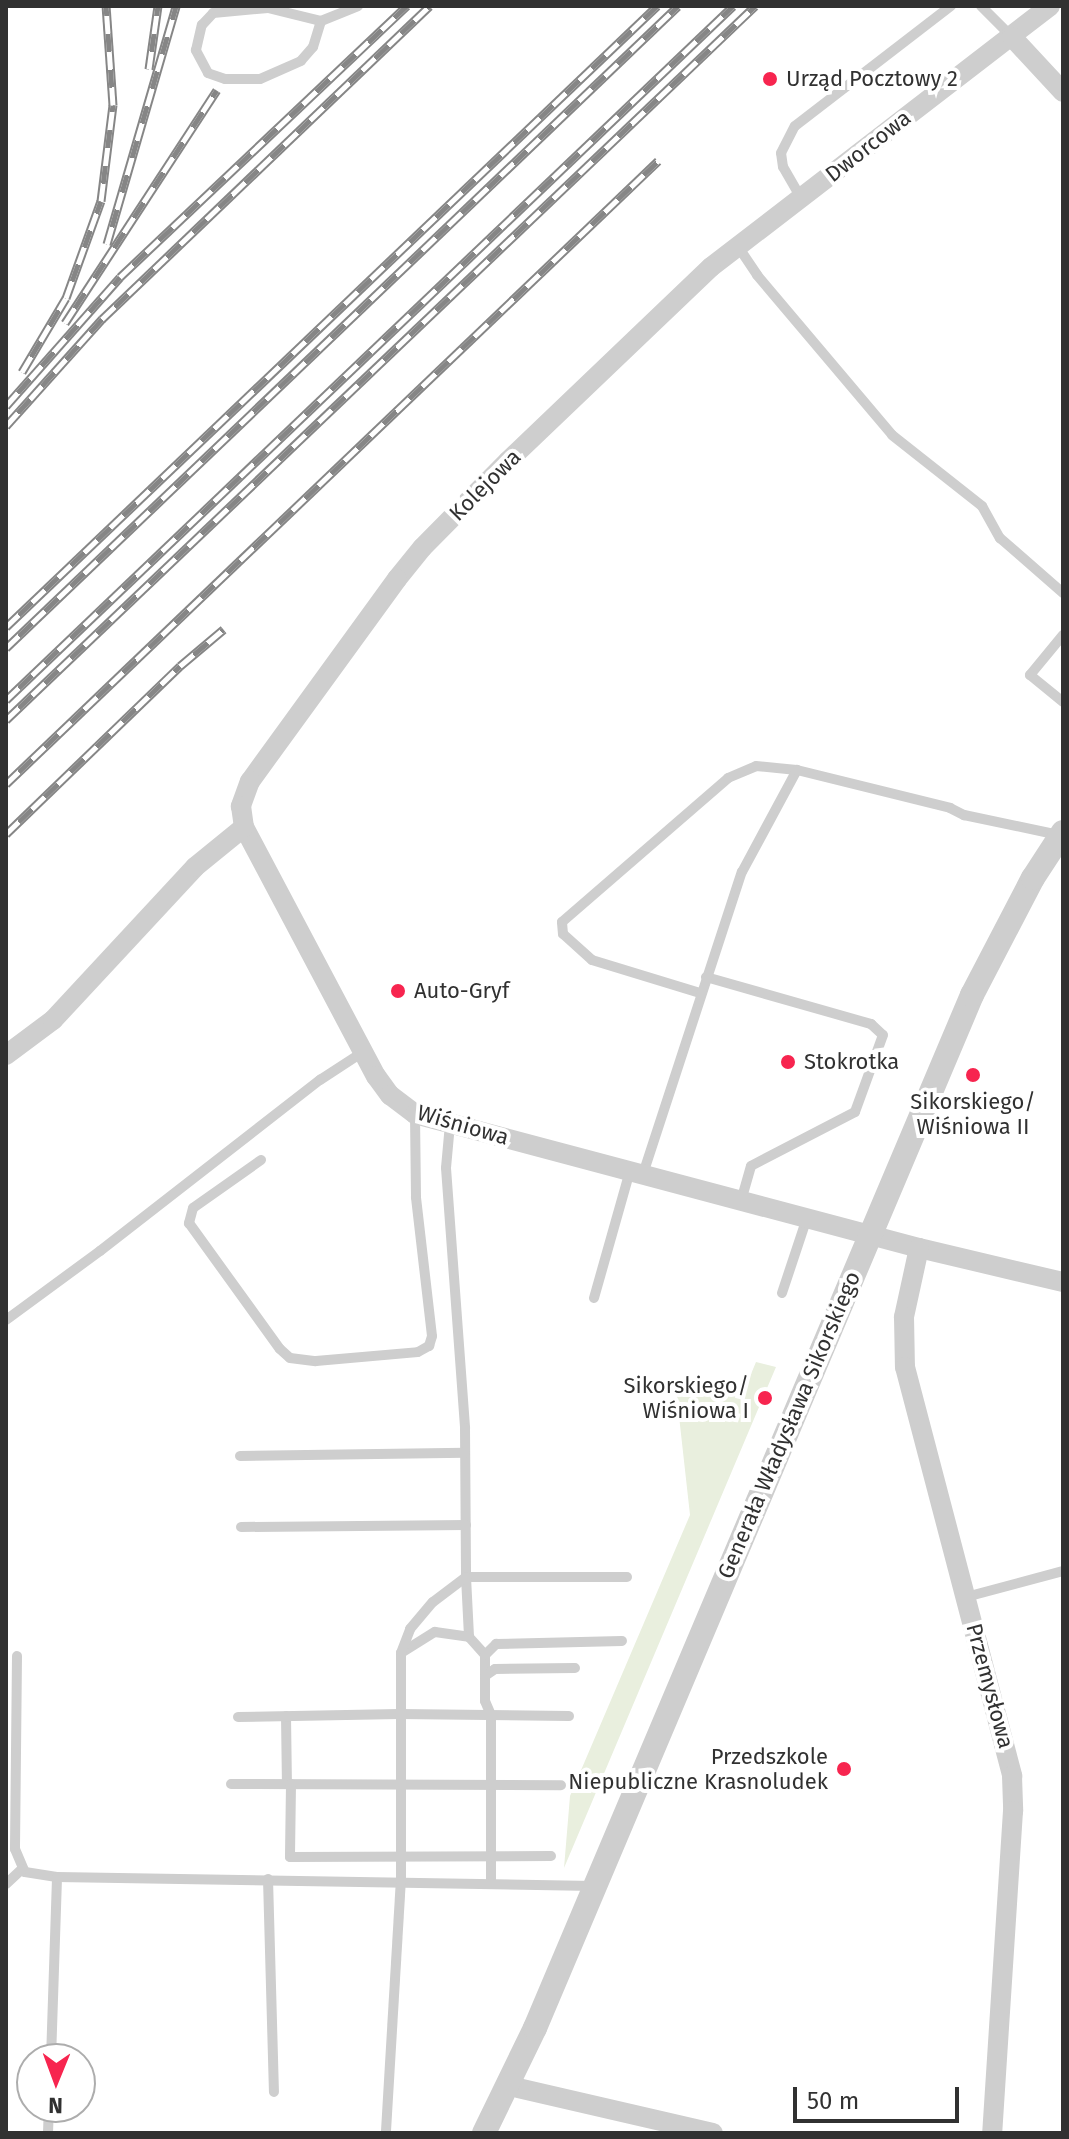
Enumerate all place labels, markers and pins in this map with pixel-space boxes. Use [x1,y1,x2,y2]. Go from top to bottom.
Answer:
place label: Urząd Pocztowy 2 [786,66,958,92]
marker: Urząd Pocztowy 2 [761,70,779,88]
place label: Auto-Gryf [414,978,509,1004]
marker: Auto-Gryf [389,982,407,1000]
place label: Stokrotka [804,1049,899,1075]
marker: Stokrotka [779,1053,797,1071]
marker: Sikorskiego/ Wiśniowa II [964,1066,982,1084]
place label: Sikorskiego/ Wiśniowa II [910,1088,1036,1140]
place label: Sikorskiego/ Wiśniowa I [624,1372,749,1424]
marker: Sikorskiego/ Wiśniowa I [756,1389,774,1407]
place label: Przedszkole Niepubliczne Krasnoludek [568,1743,828,1794]
marker: Przedszkole Niepubliczne Krasnoludek [835,1760,853,1778]

